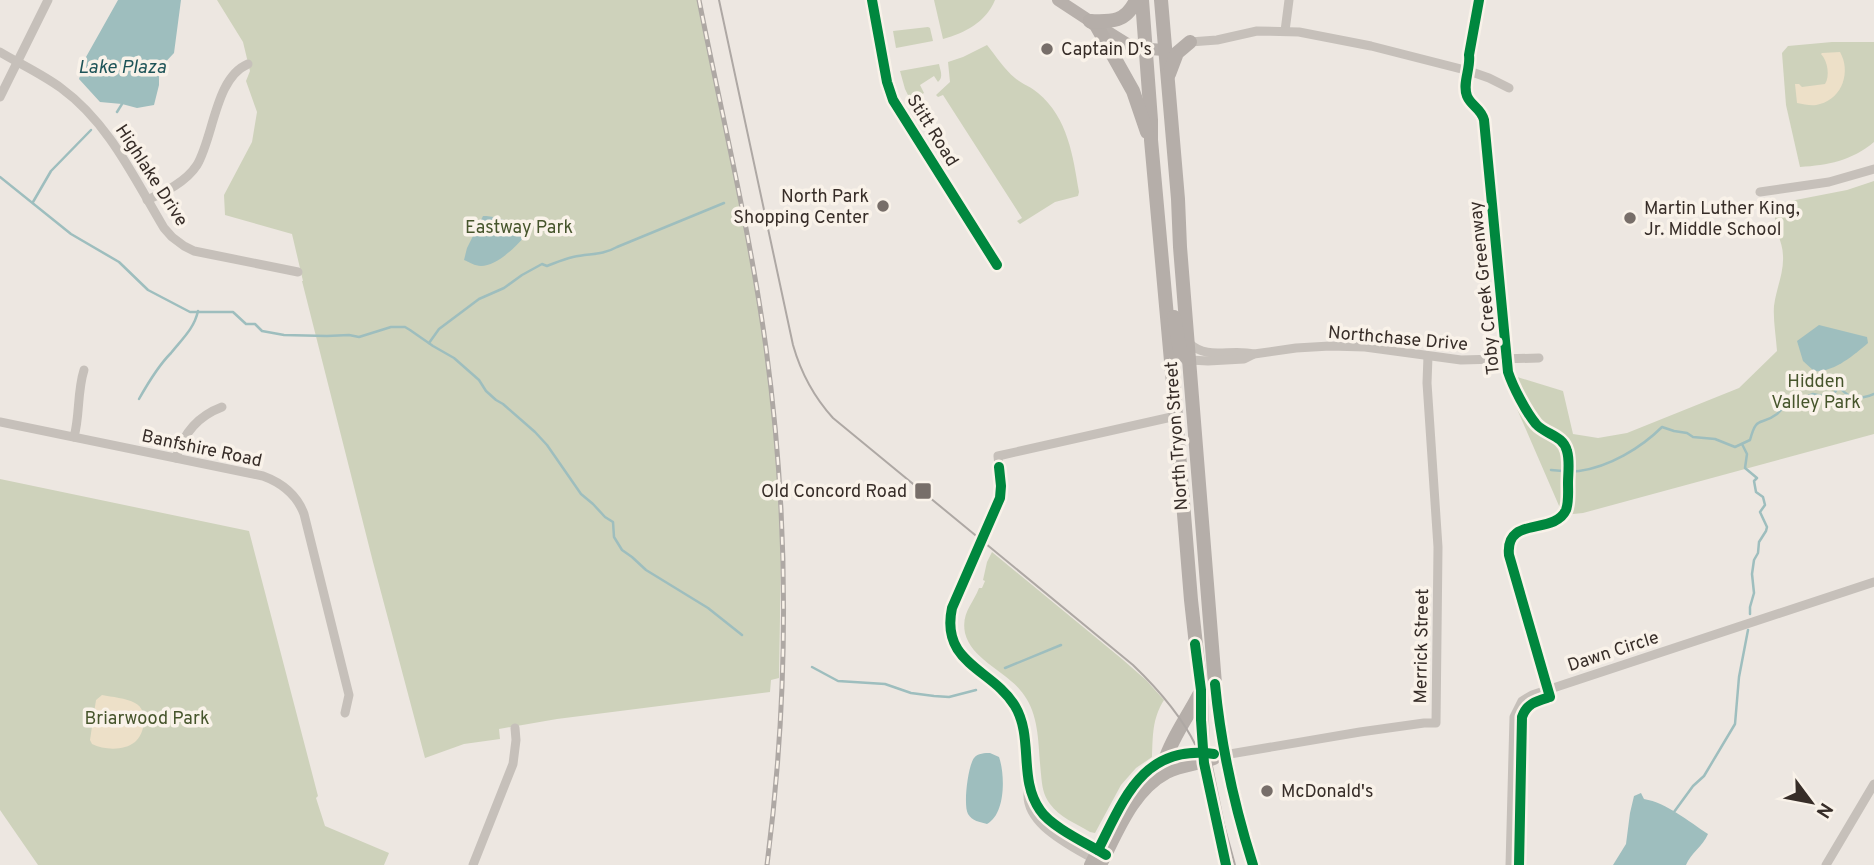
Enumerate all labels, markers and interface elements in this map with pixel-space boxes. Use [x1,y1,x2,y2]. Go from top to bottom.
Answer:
place label: Captain D's [1061,39,1152,62]
marker: Captain D's [1039,41,1055,57]
water label: Lake Plaza [78,56,166,80]
street label: Stitt Road [901,90,963,171]
street label: Highlake Drive [109,120,192,231]
place label: North Park Shopping Center [733,186,869,230]
marker: North Park Shopping Center [875,198,891,214]
place label: Martin Luther King, Jr. Middle School [1644,198,1800,242]
street label: Toby Creek Greenway [1465,200,1506,376]
marker: Martin Luther King, Jr. Middle School [1622,210,1638,226]
park label: Eastway Park [465,217,573,240]
street label: Northchase Drive [1327,322,1469,357]
street label: North Tryon Street [1161,361,1194,511]
park label: Hidden Valley Park [1771,371,1861,415]
street label: Banfshire Road [139,425,264,473]
place label: Old Concord Road [761,481,907,504]
marker: Old Concord Road [913,481,933,501]
street label: Merrick Street [1410,588,1435,704]
street label: Dawn Circle [1565,627,1662,678]
park label: Briarwood Park [85,708,209,731]
north arrow [1776,767,1846,837]
place label: McDonald's [1281,781,1373,804]
marker: McDonald's [1259,783,1275,799]
text: N [1810,798,1838,822]

